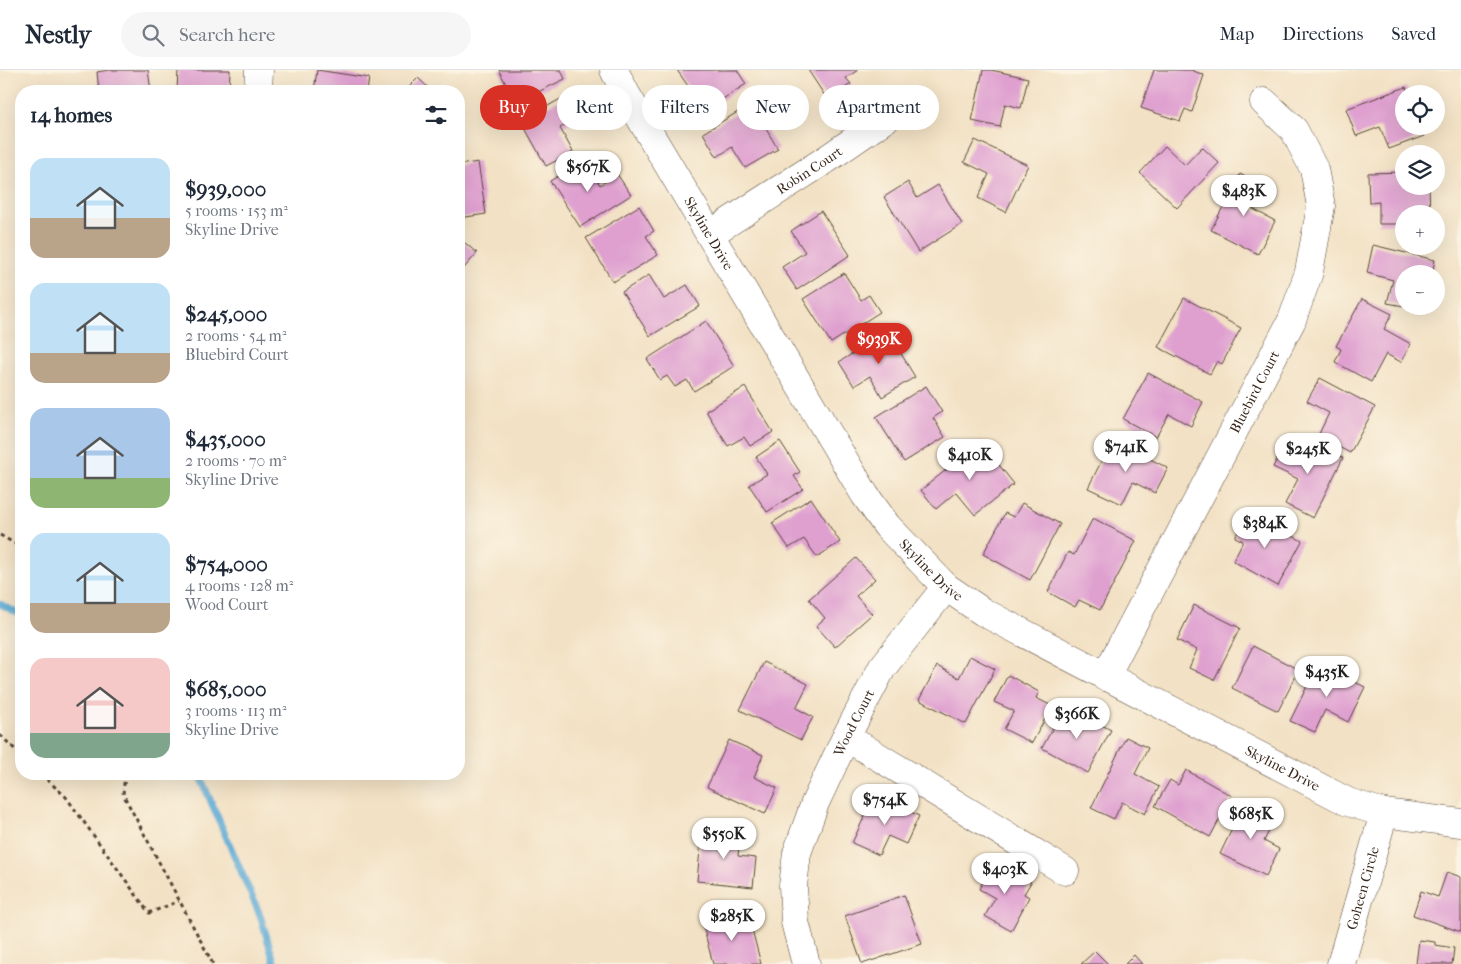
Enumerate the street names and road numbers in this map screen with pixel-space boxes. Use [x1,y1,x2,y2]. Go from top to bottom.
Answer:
street label: Robin Court [773,143,845,198]
street label: Skyline Drive [681,194,737,273]
street label: Bluebird Court [1226,348,1283,436]
street label: Skyline Drive [896,535,966,604]
street label: Wood Court [829,686,878,760]
street label: Skyline Drive [1242,741,1323,795]
street label: Goheen Circle [1343,844,1383,932]

